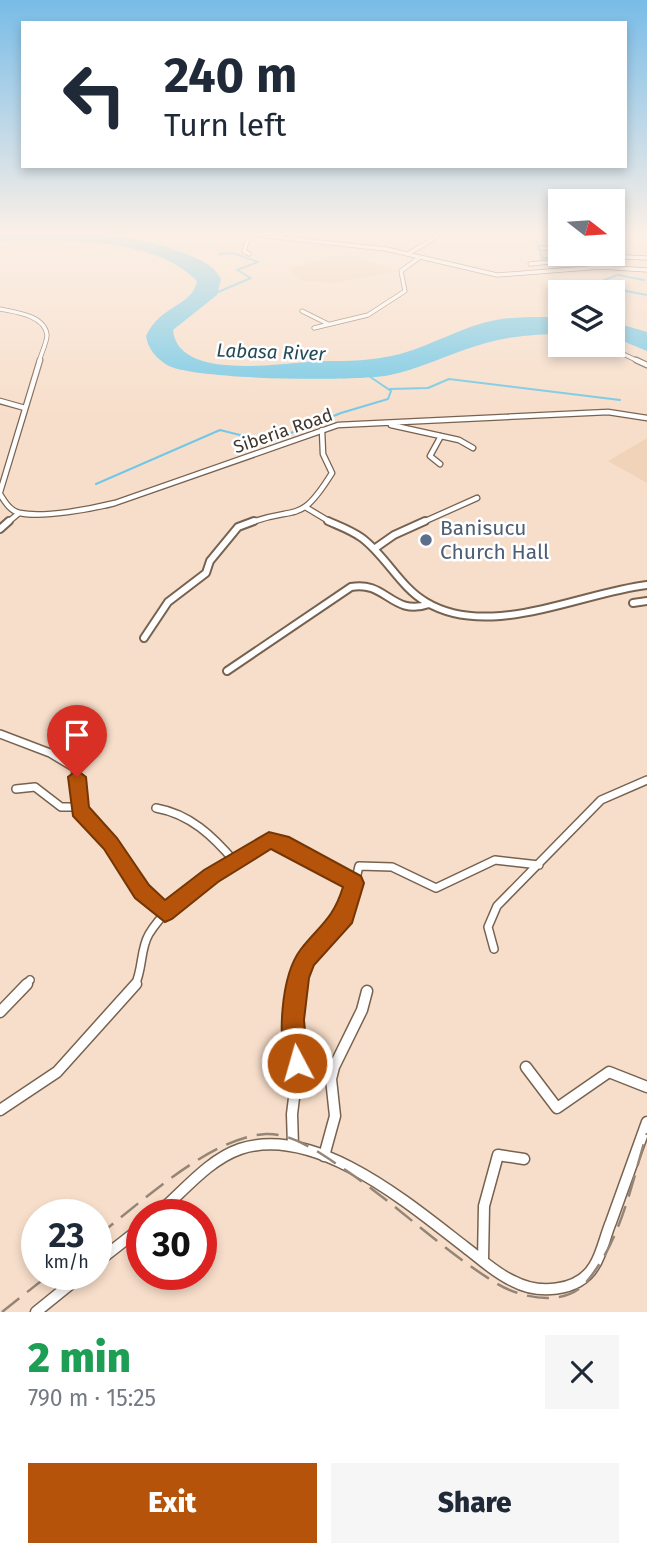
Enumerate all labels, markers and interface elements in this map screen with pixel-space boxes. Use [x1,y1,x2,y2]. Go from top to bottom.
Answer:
text: 240 m [164,46,297,105]
icon: left [49,49,140,140]
text: Turn left [164,106,286,144]
north arrow [548,189,625,266]
map controls [548,189,625,357]
button: layers [548,280,625,357]
water label: Labasa River [216,339,327,365]
street label: Siberia Road [230,404,336,458]
place label: Banisucu Church Hall [440,515,549,565]
marker: Banisucu Church Hall [418,532,434,548]
pin [47,705,107,777]
icon: arrive [58,716,96,754]
position arrow [260,1026,334,1100]
speed limit sign: 30 [126,1199,217,1290]
text: 23 [48,1214,85,1256]
text: km/h [44,1251,89,1273]
text: 2 min [28,1333,131,1383]
button: close [545,1335,619,1409]
text: 790 m · 15:25 [28,1384,156,1412]
button: Exit [28,1463,317,1543]
button: Share [331,1463,619,1543]

